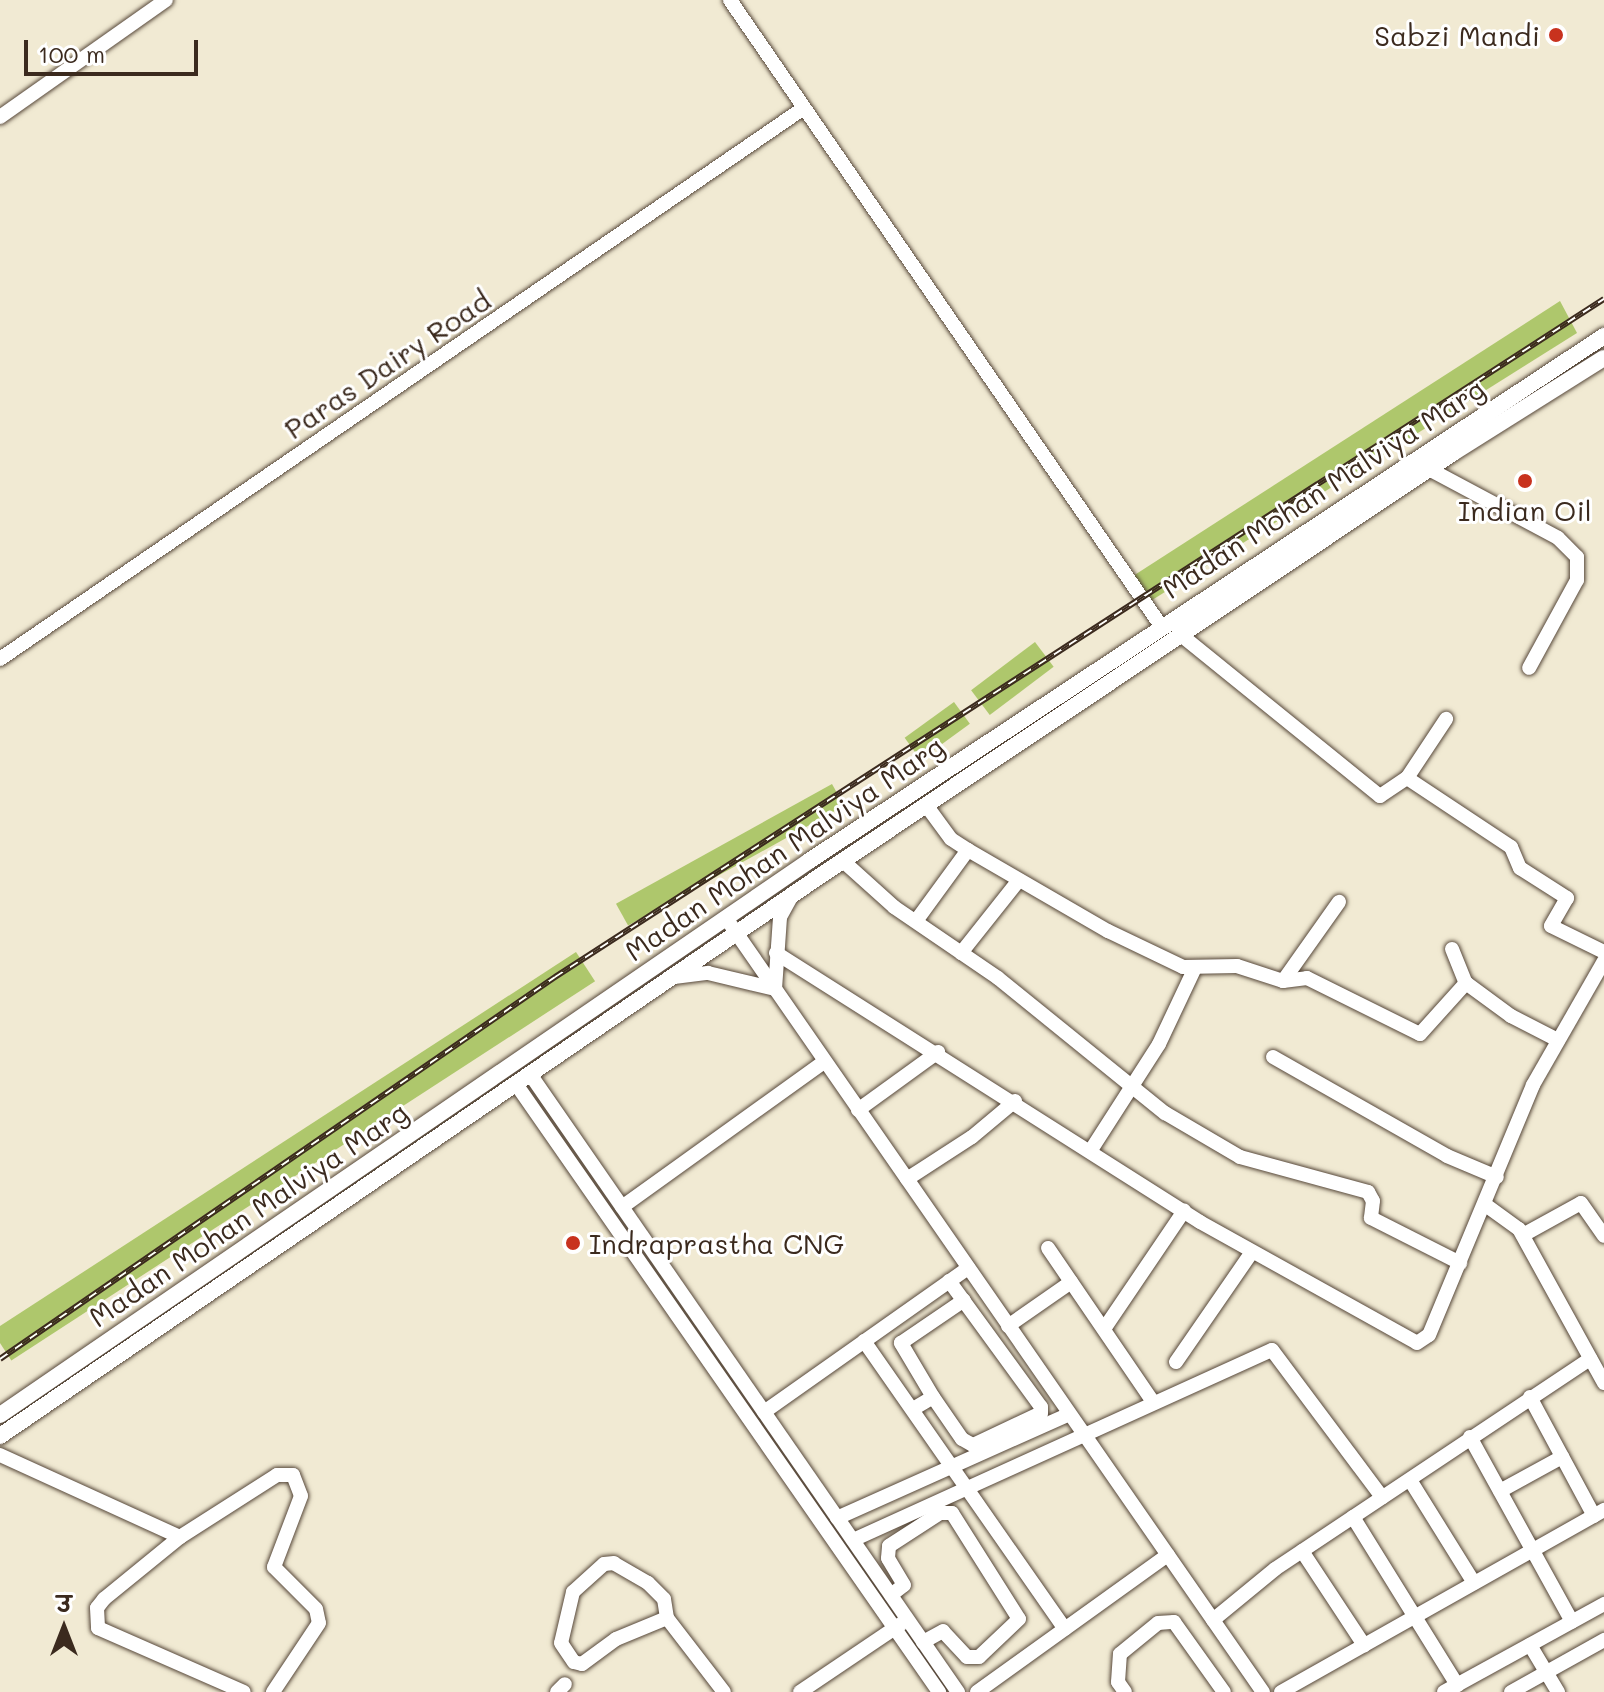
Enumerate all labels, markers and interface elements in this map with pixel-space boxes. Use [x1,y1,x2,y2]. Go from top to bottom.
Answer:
place label: Sabzi Mandi [1374,18,1540,52]
scale bar [28,24,202,74]
marker: Sabzi Mandi [1547,26,1565,44]
text: 100 m [38,38,105,69]
street label: Paras Dairy Road [278,283,496,445]
street label: Madan Mohan Malviya Marg [1156,371,1490,605]
marker: Indian Oil [1516,472,1534,490]
place label: Indian Oil [1458,493,1592,527]
street label: Madan Mohan Malviya Marg [618,729,950,967]
street label: Madan Mohan Malviya Marg [82,1095,414,1333]
place label: Indraprastha CNG [589,1226,844,1260]
marker: Indraprastha CNG [564,1234,582,1252]
north arrow [24,1588,104,1668]
text: उ [57,1589,71,1618]

